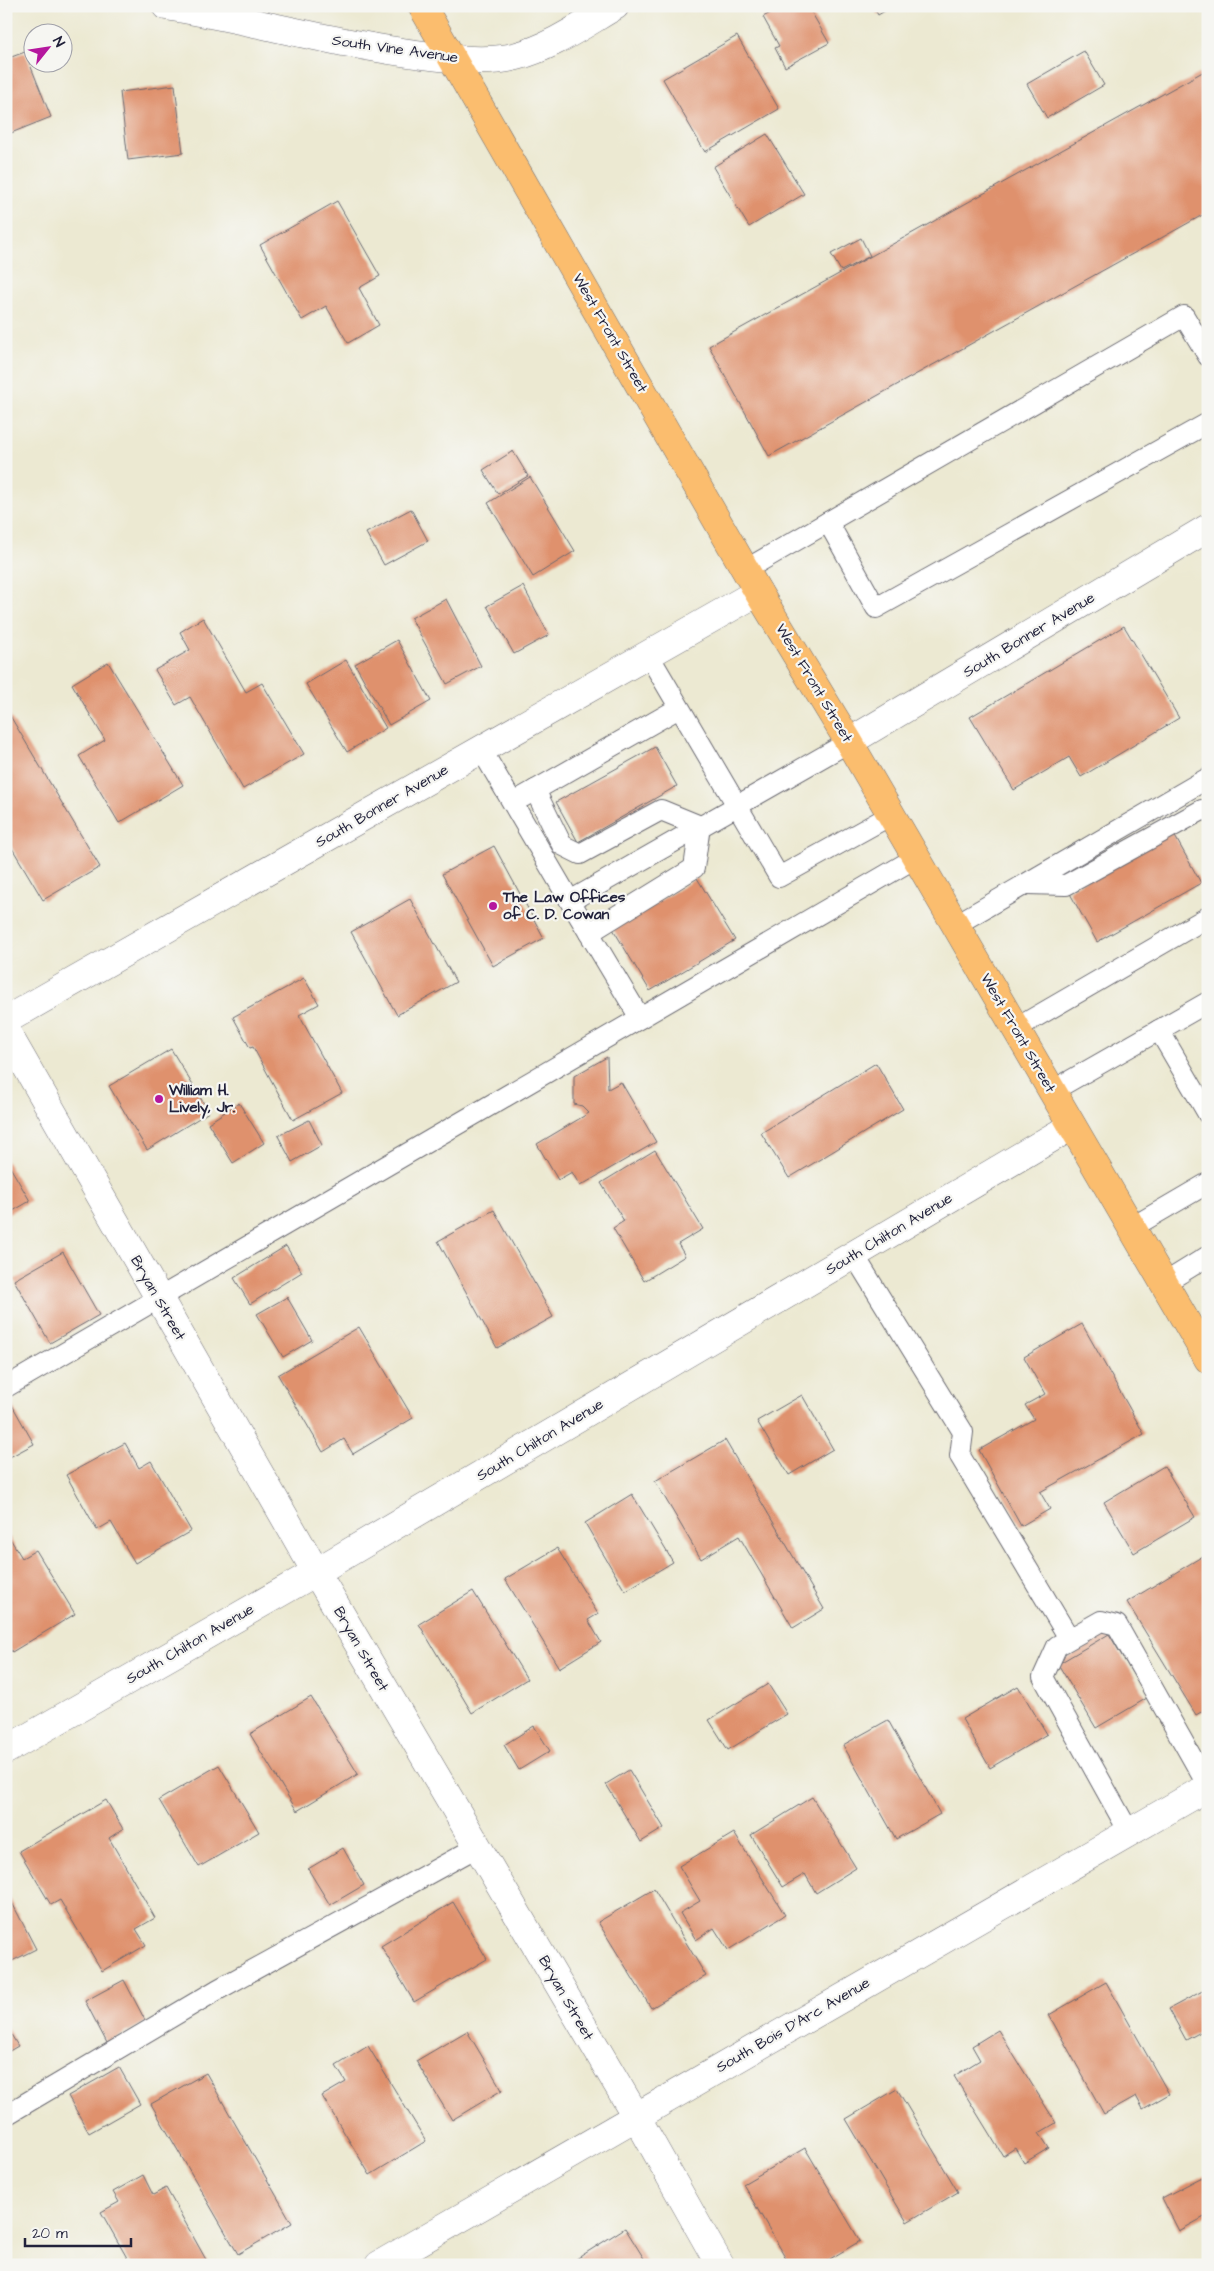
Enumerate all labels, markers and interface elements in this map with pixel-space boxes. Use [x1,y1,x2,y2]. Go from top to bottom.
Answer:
north arrow [22,22,72,72]
street label: South Vine Avenue [331,30,459,68]
text: N [48,33,69,51]
street label: West Front Street [567,269,653,397]
street label: South Bonner Avenue [959,587,1099,683]
street label: West Front Street [770,620,858,746]
street label: South Bonner Avenue [312,759,452,853]
place label: The Law Offices of C. D. Cowan [502,887,626,925]
marker: The Law Offices of C. D. Cowan [487,900,499,912]
street label: West Front Street [975,969,1061,1097]
place label: William H. Lively, Jr. [168,1080,235,1119]
marker: William H. Lively, Jr. [153,1093,165,1105]
street label: South Chilton Avenue [822,1188,956,1280]
street label: Bryan Street [124,1252,191,1345]
street label: South Chilton Avenue [473,1394,607,1486]
street label: South Chilton Avenue [122,1599,258,1689]
street label: Bryan Street [327,1603,394,1696]
street label: Bryan Street [532,1952,599,2045]
street label: South Bois D'Arc Avenue [712,1972,874,2078]
scale bar [25,2216,131,2248]
text: 20 m [32,2223,68,2244]

